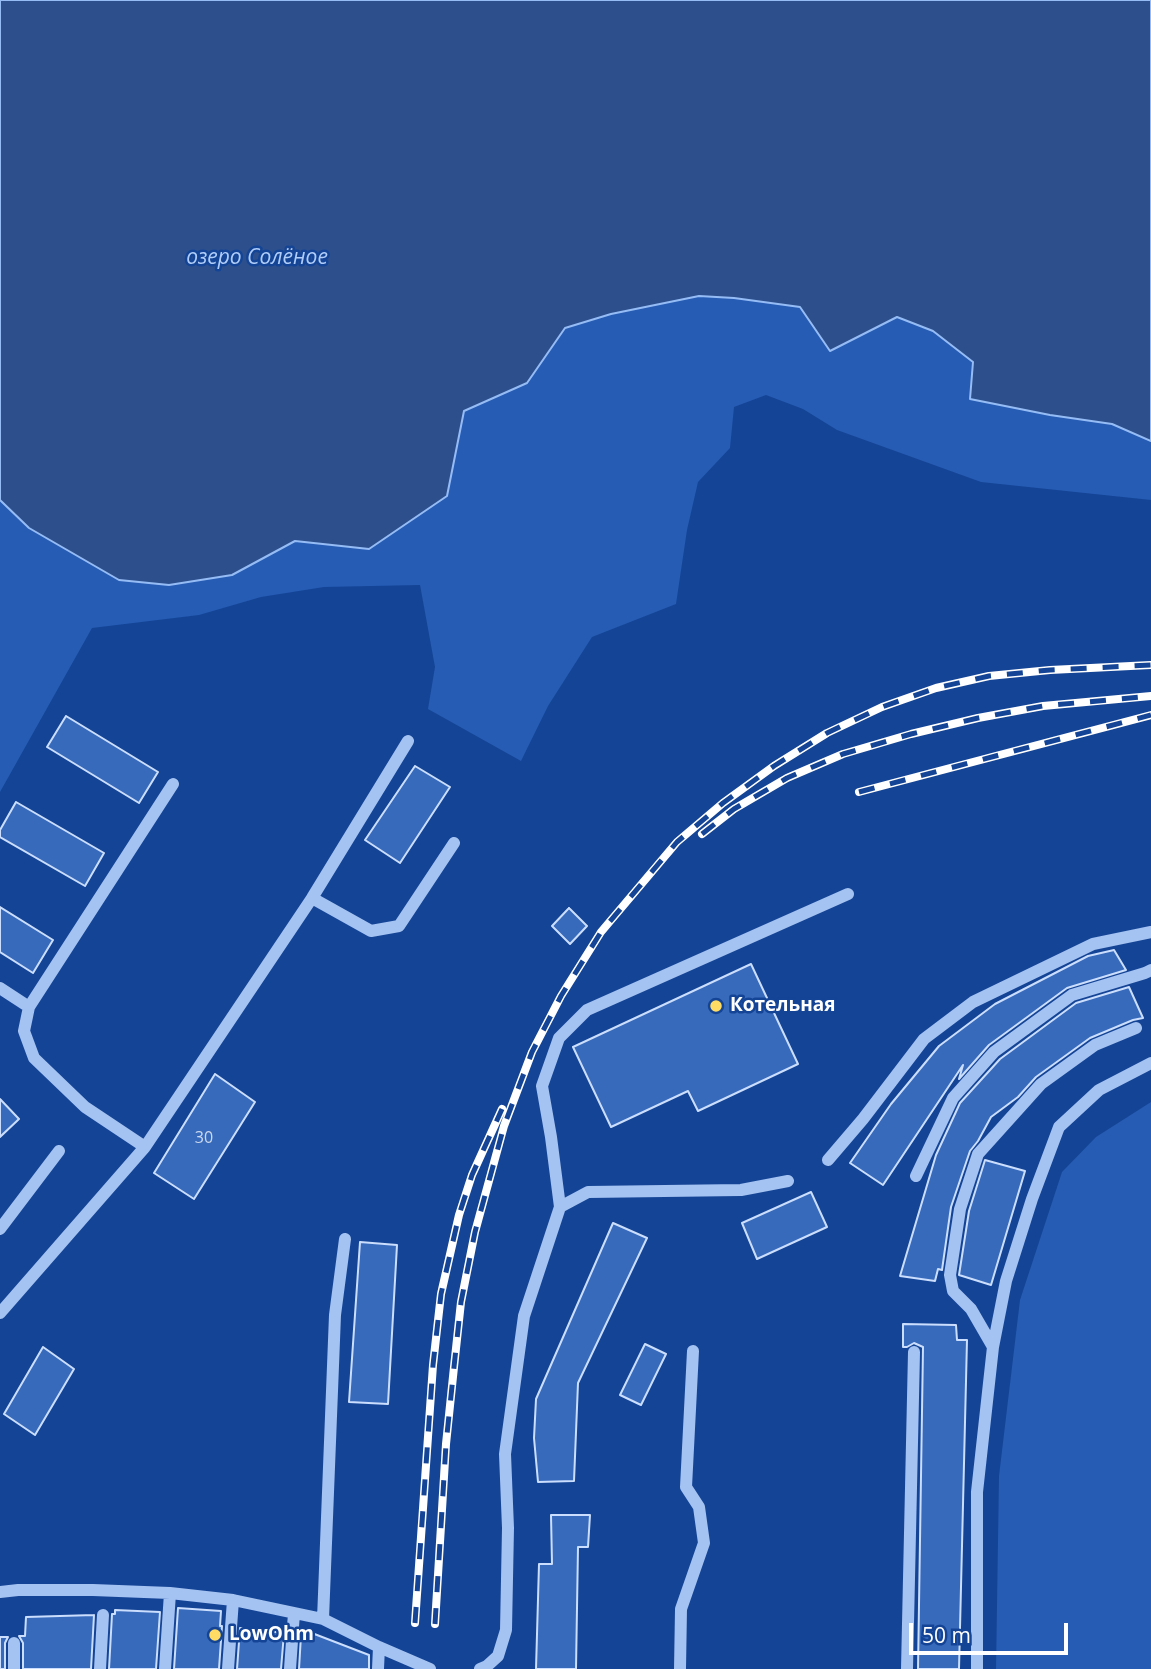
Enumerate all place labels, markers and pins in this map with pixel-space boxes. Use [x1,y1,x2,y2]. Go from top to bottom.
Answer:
place label: Котельная [730,995,836,1017]
marker: Котельная [708,998,724,1014]
place label: LowOhm [229,1624,314,1646]
marker: LowOhm [207,1627,223,1643]

